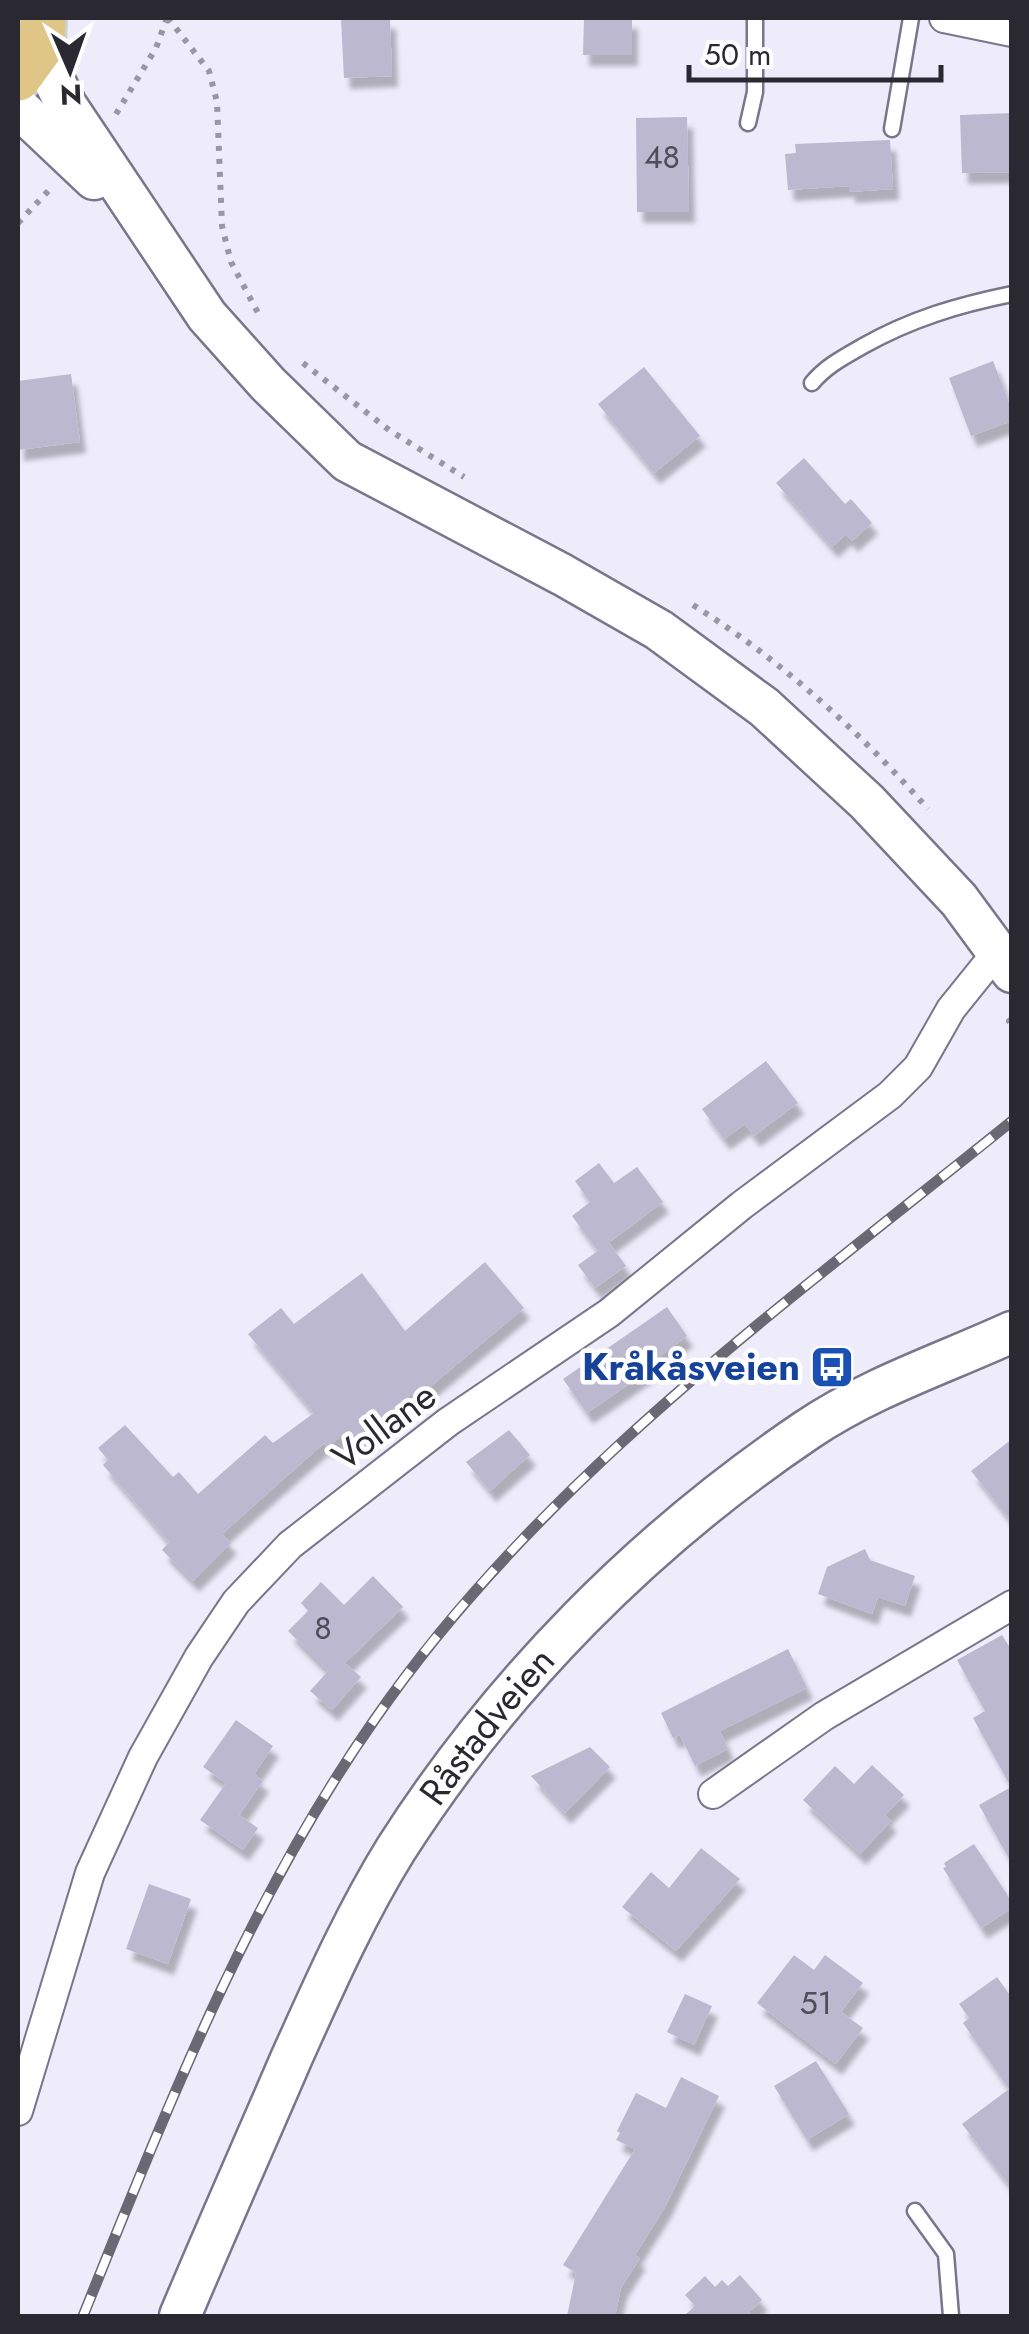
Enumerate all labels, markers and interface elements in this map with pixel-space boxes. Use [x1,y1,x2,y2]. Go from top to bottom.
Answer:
north arrow [20,20,120,120]
scale bar [689,20,942,82]
text: 50 m [704,33,771,76]
text: N [59,74,83,115]
house number: 48 [644,134,680,180]
place label: Kråkåsveien [582,1339,800,1394]
bus stop icon: Kråkåsveien [809,1344,855,1390]
street label: Vollane [320,1368,447,1483]
house number: 8 [314,1605,332,1651]
street label: Råstadveien [406,1634,567,1816]
house number: 51 [800,1980,832,2026]

